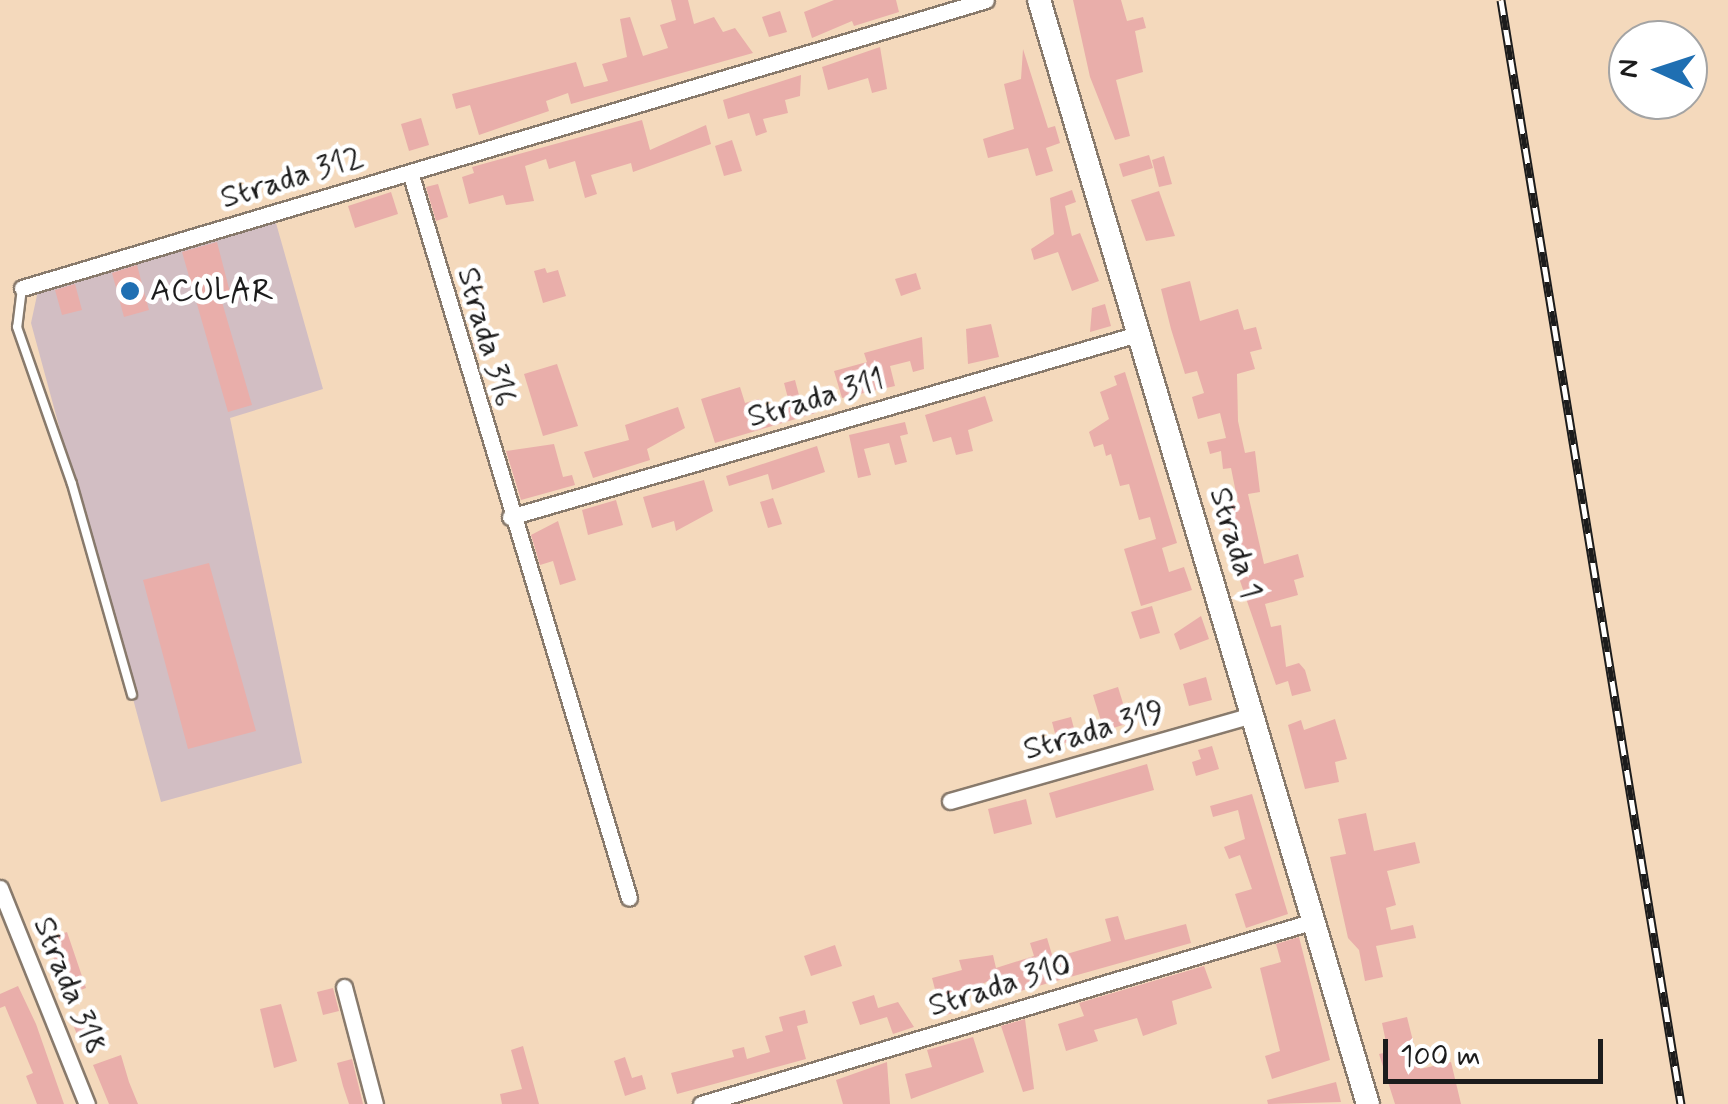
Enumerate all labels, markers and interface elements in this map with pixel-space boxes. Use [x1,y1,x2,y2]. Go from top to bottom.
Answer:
north arrow [1608,20,1708,120]
text: N [1611,58,1649,79]
street label: Strada 312 [216,138,368,218]
street label: Strada 316 [448,263,524,411]
place label: ACULAR [150,272,274,310]
marker: ACULAR [119,280,141,302]
street label: Strada 311 [743,361,889,437]
street label: Strada 1 [1200,483,1270,603]
street label: Strada 319 [1019,693,1169,769]
street label: Strada 318 [24,911,114,1061]
street label: Strada 310 [924,946,1076,1026]
scale bar [1388,1019,1608,1081]
text: 100 m [1400,1037,1481,1076]

